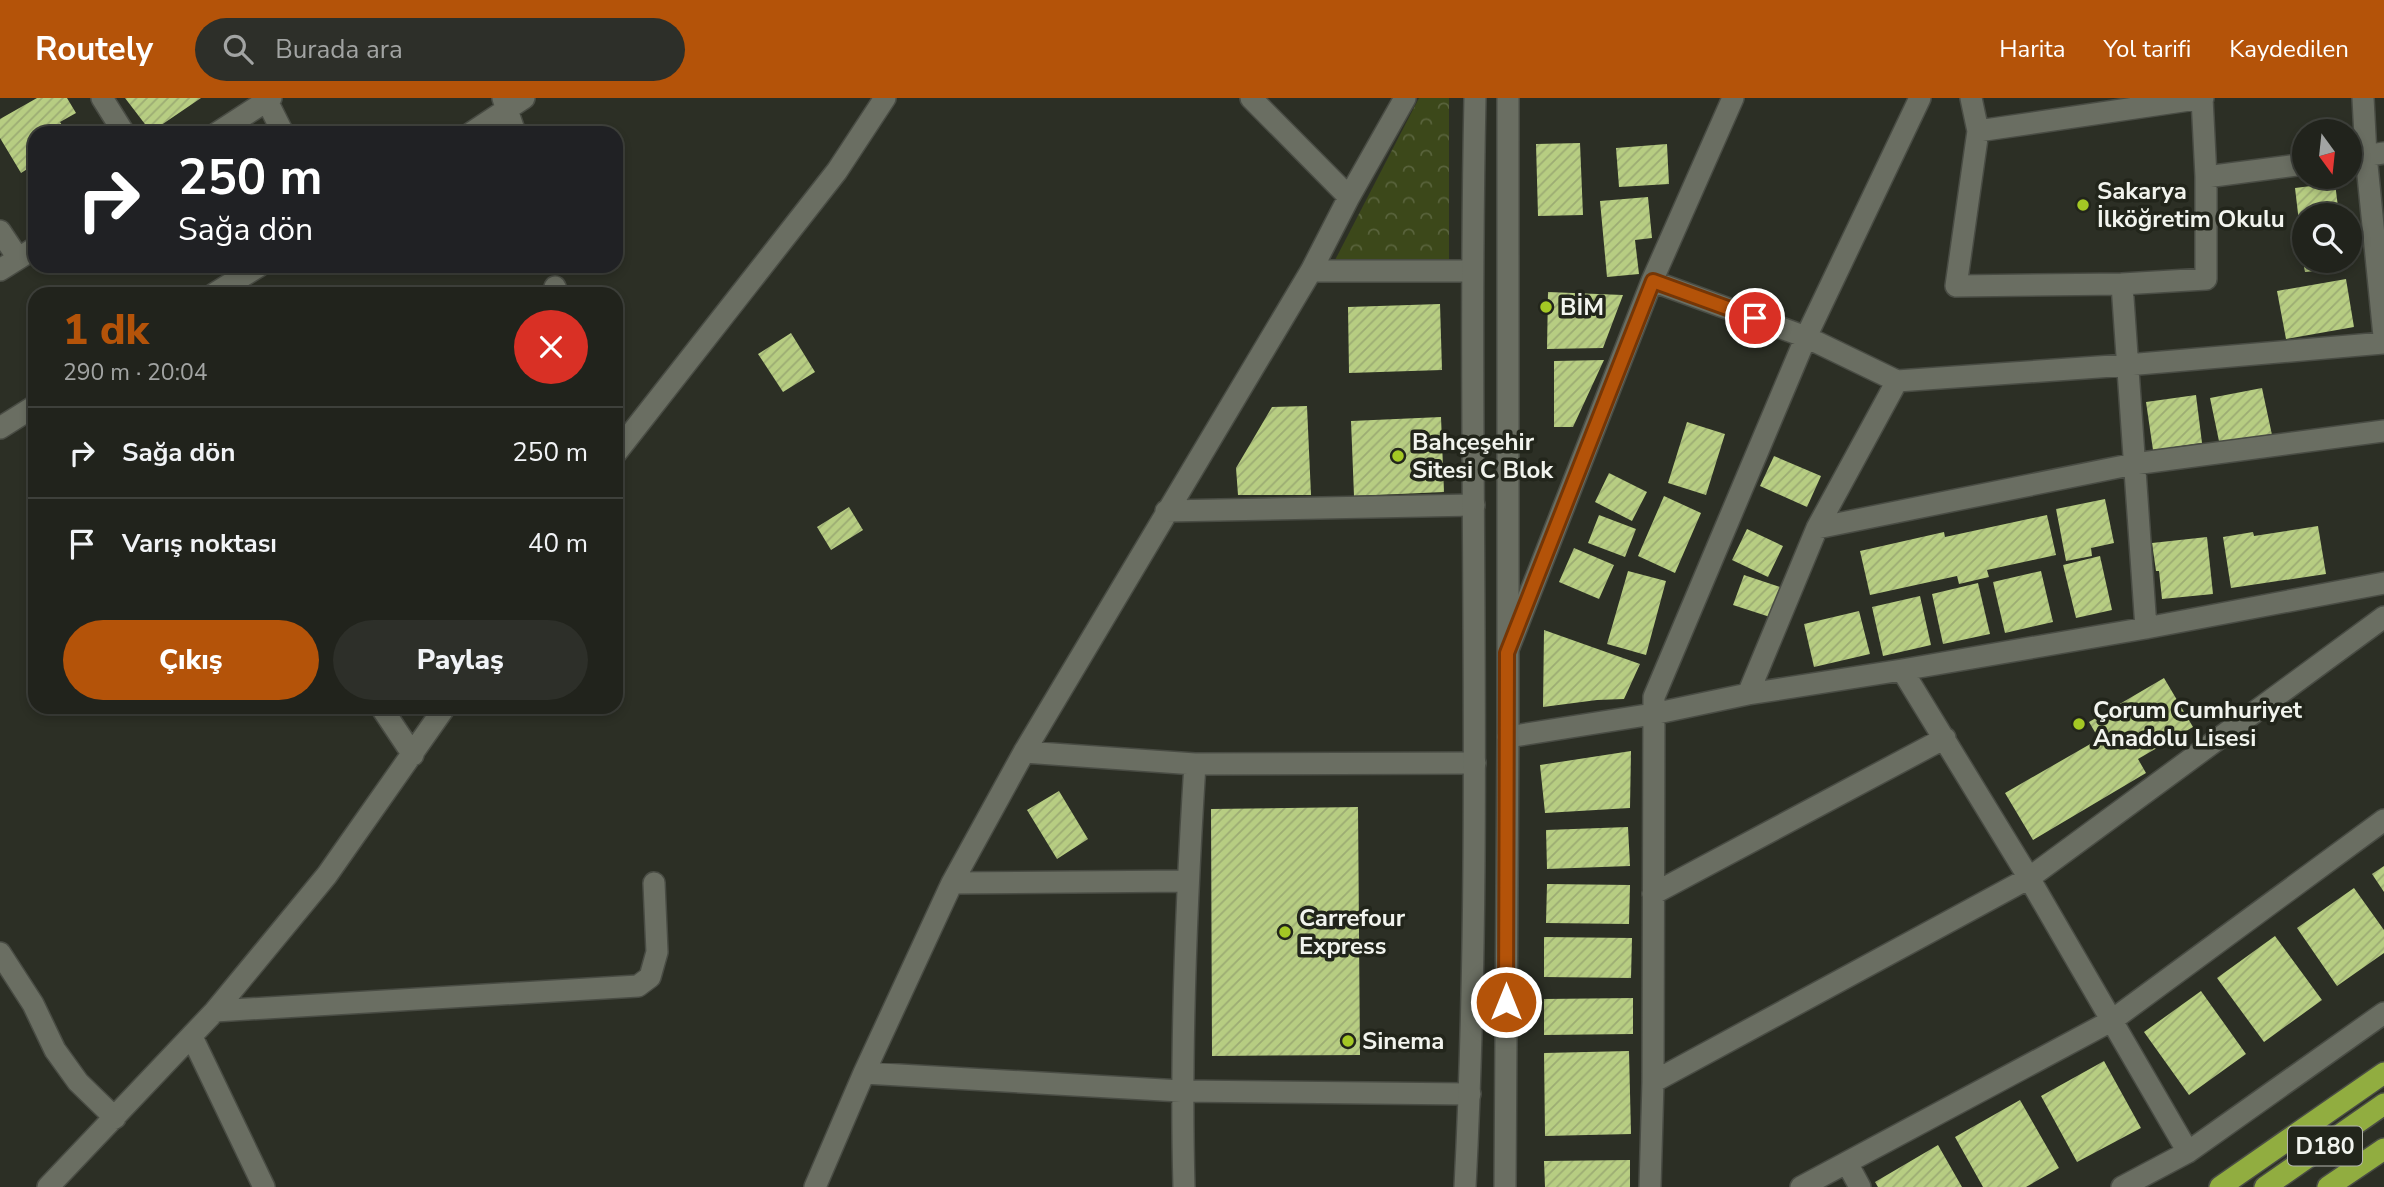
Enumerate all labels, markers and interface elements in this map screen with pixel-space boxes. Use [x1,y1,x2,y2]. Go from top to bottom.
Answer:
search box [195,18,685,81]
text: Routely [35,27,153,72]
icon: search [219,30,257,68]
text: Burada ara [275,32,403,67]
text: Harita [1999,33,2065,65]
text: Yol tarifi [2103,33,2191,65]
text: Kaydedilen [2229,33,2349,65]
north arrow [2292,119,2362,189]
map controls [2292,119,2362,273]
text: 250 m [178,144,322,211]
icon: right [63,154,154,245]
place label: Sakarya İlköğretim Okulu [2097,175,2285,235]
marker: Sakarya İlköğretim Okulu [2075,197,2091,213]
button: search [2292,203,2362,273]
text: Sağa dön [178,208,313,251]
pin [1725,288,1785,348]
place label: BİM [1560,291,1604,323]
marker: BİM [1538,299,1554,315]
icon: arrive [1736,299,1774,337]
text: 1 dk [63,302,149,359]
button: close [514,310,588,384]
text: 290 m · 20:04 [63,357,208,388]
place label: Bahçeşehir Sitesi C Blok [1412,426,1554,486]
icon: right [63,434,101,472]
text: Sağa dön [122,435,235,470]
text: 250 m [512,435,588,470]
marker: Bahçeşehir Sitesi C Blok [1390,448,1406,464]
icon: arrive [63,525,101,563]
text: Varış noktası [122,526,277,561]
text: 40 m [528,526,588,561]
button: Çıkış [63,620,319,700]
button: Paylaş [333,620,588,700]
place label: Çorum Cumhuriyet Anadolu Lisesi [2093,694,2303,754]
marker: Çorum Cumhuriyet Anadolu Lisesi [2071,716,2087,732]
place label: Carrefour Express [1299,902,1406,962]
marker: Carrefour Express [1277,924,1293,940]
position arrow [1469,965,1543,1039]
place label: Sinema [1362,1025,1445,1057]
marker: Sinema [1340,1033,1356,1049]
road number: D180 [2288,1126,2362,1166]

